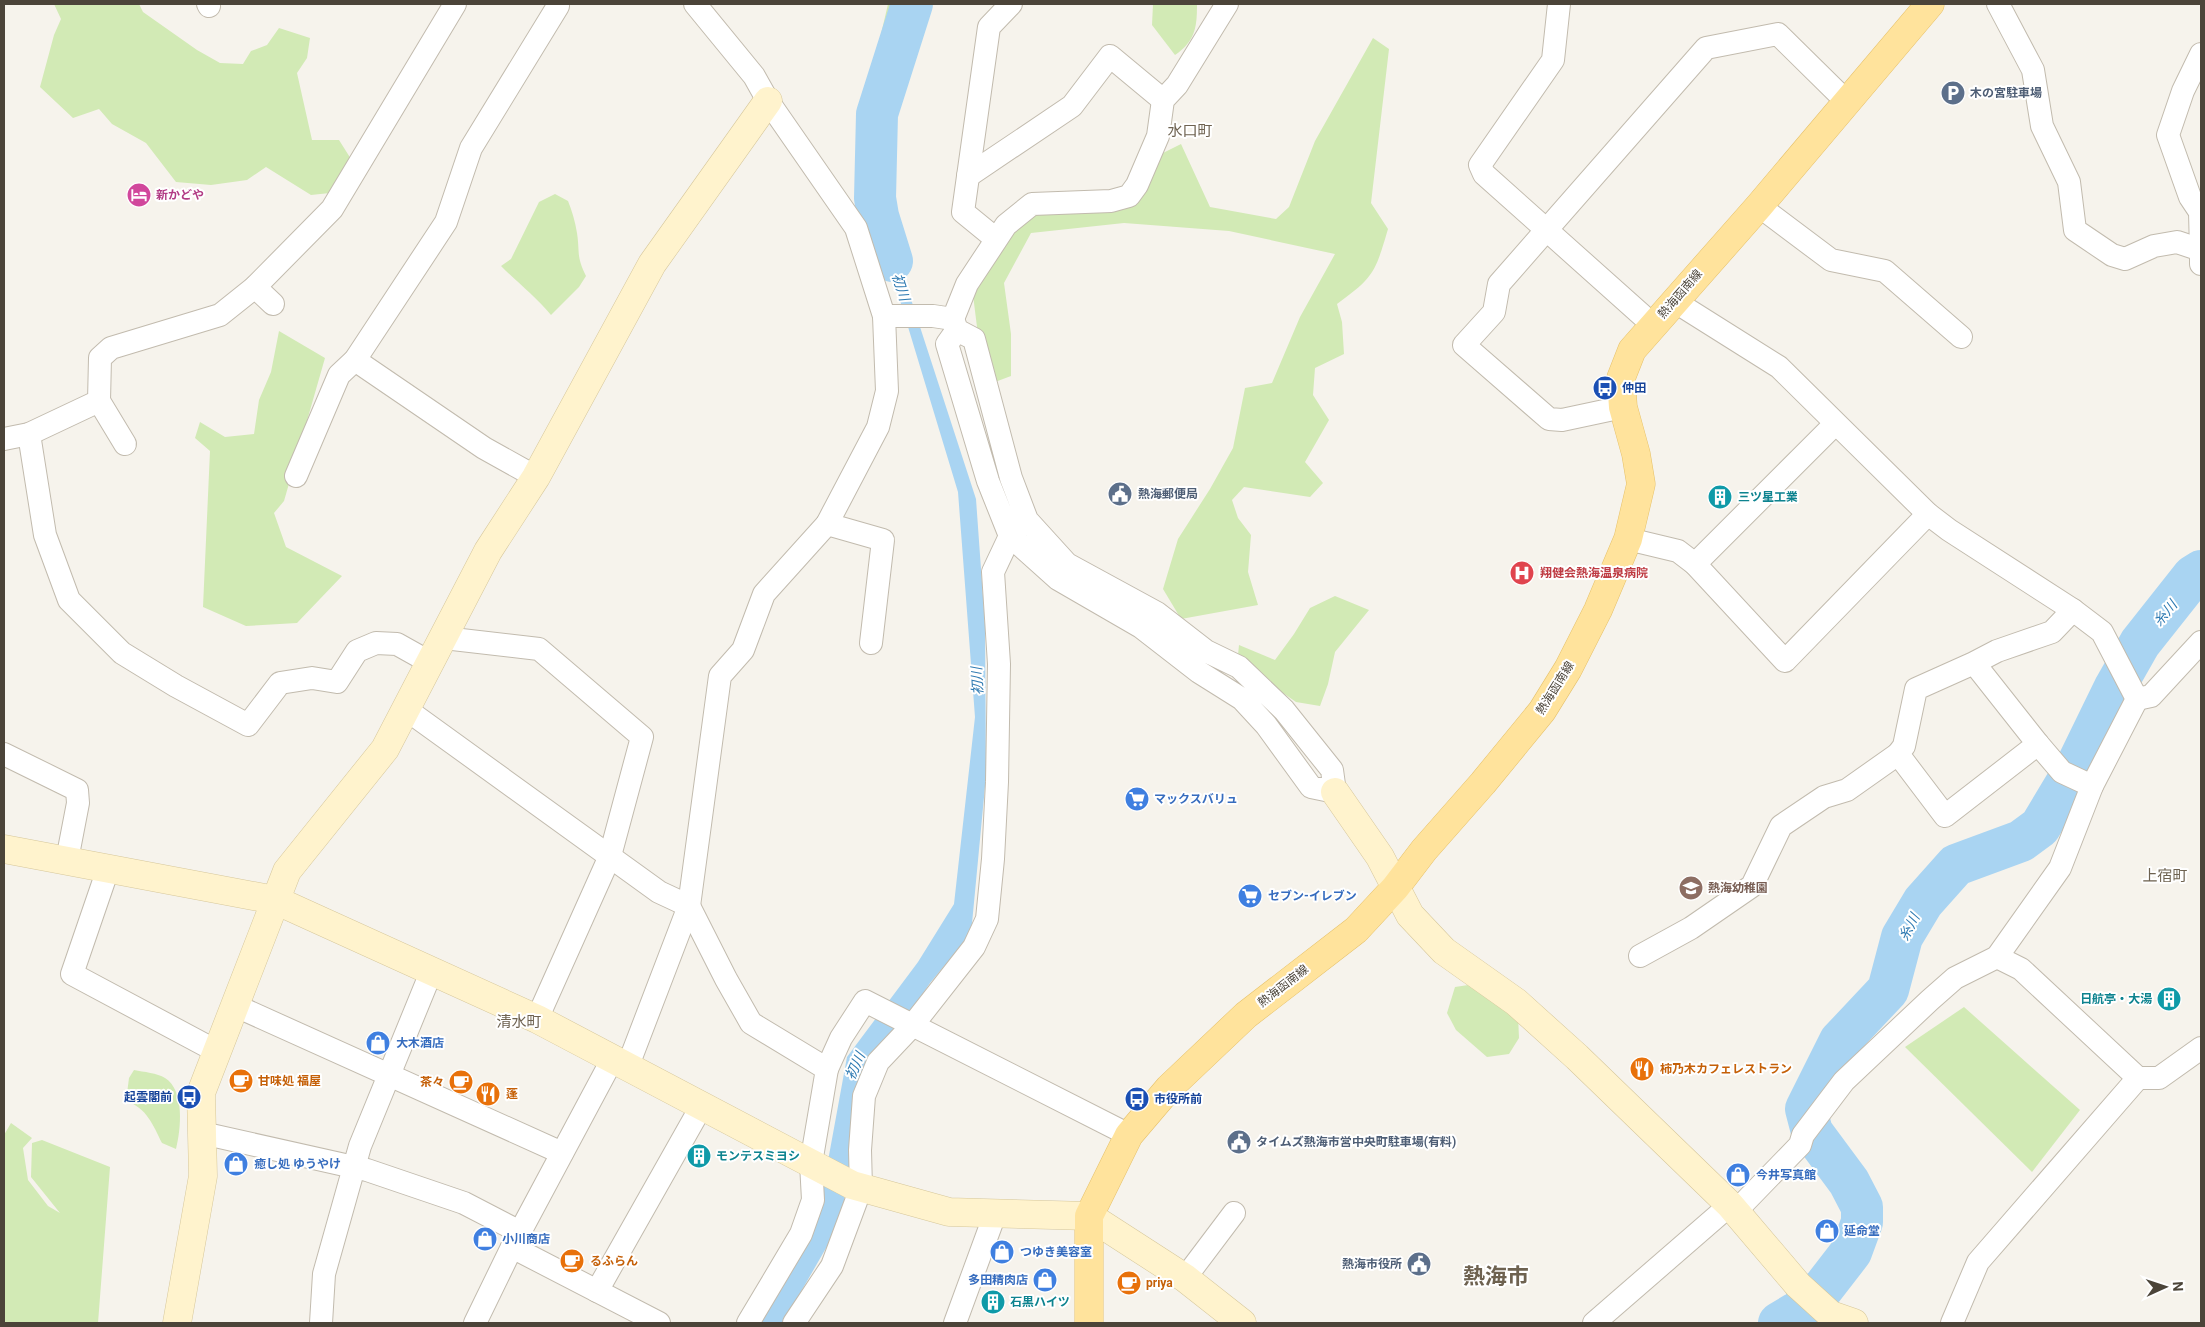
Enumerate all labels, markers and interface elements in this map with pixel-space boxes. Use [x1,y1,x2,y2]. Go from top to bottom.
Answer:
parking icon: 木の宮駐車場 [1940,80,1966,106]
place label: 木の宮駐車場 [1970,86,2042,100]
district label: 水口町 [1167,122,1213,140]
hotel icon: 新かどや [126,182,152,208]
place label: 新かどや [156,188,204,202]
street label: 熱海函南線 [1655,267,1705,321]
water label: 初川 [889,271,914,305]
bus stop icon: 仲田 [1592,375,1618,401]
place label: 仲田 [1622,381,1646,395]
public building icon: 熱海郵便局 [1107,481,1133,507]
building icon: 三ツ星工業 [1707,484,1733,510]
place label: 熱海郵便局 [1138,487,1198,501]
place label: 三ツ星工業 [1738,490,1798,504]
hospital icon: 翔健会熱海温泉病院 [1509,560,1535,586]
place label: 翔健会熱海温泉病院 [1540,566,1648,580]
water label: 糸川 [2150,596,2181,629]
street label: 熱海函南線 [1533,659,1577,717]
water label: 初川 [968,665,986,695]
supermarket icon: マックスバリュ [1124,786,1150,812]
place label: マックスバリュ [1154,792,1238,806]
district label: 上宿町 [2142,867,2188,885]
school or university icon: 熱海幼稚園 [1678,875,1704,901]
place label: 熱海幼稚園 [1708,881,1768,895]
supermarket icon: セブン-イレブン [1237,883,1263,909]
place label: セブン-イレブン [1268,889,1357,903]
water label: 糸川 [1896,909,1923,943]
street label: 熱海函南線 [1255,962,1311,1010]
building icon: 日航亭・大湯 [2156,986,2182,1012]
place label: 日航亭・大湯 [2080,992,2152,1006]
district label: 清水町 [496,1013,542,1031]
shop icon: 大木酒店 [365,1030,391,1056]
place label: 大木酒店 [396,1036,444,1050]
water label: 初川 [842,1048,869,1082]
restaurant icon: 柿乃木カフェレストラン [1629,1056,1655,1082]
place label: 柿乃木カフェレストラン [1660,1062,1792,1076]
cafe icon: 甘味処 福屋 [228,1068,254,1094]
cafe icon: 茶々 [448,1069,474,1095]
place label: 甘味処 福屋 [258,1074,321,1088]
place label: 茶々 [420,1075,444,1089]
restaurant icon: 蓬 [475,1081,501,1107]
bus stop icon: 起雲閣前 [176,1084,202,1110]
bus stop icon: 市役所前 [1124,1086,1150,1112]
place label: 蓬 [506,1087,518,1101]
place label: 起雲閣前 [124,1090,172,1104]
place label: 市役所前 [1154,1092,1202,1106]
public building icon: タイムズ熱海市営中央町駐車場(有料) [1226,1129,1252,1155]
place label: タイムズ熱海市営中央町駐車場(有料) [1256,1135,1456,1149]
building icon: モンテスミヨシ [686,1143,712,1169]
place label: モンテスミヨシ [716,1149,800,1163]
shop icon: 癒し処 ゆうやけ [223,1151,249,1177]
place label: 癒し処 ゆうやけ [254,1157,341,1171]
shop icon: 今井写真館 [1725,1162,1751,1188]
place label: 今井写真館 [1756,1168,1816,1182]
shop icon: 延命堂 [1814,1218,1840,1244]
place label: 延命堂 [1844,1224,1880,1238]
shop icon: 小川商店 [472,1226,498,1252]
place label: 小川商店 [502,1232,550,1246]
shop icon: つゆき美容室 [989,1239,1015,1265]
place label: つゆき美容室 [1020,1245,1092,1259]
cafe icon: るふらん [559,1248,585,1274]
public building icon: 熱海市役所 [1406,1251,1432,1277]
place label: るふらん [590,1254,638,1268]
place label: 熱海市役所 [1342,1257,1402,1271]
north arrow [2140,1262,2190,1312]
district label: 熱海市 [1463,1264,1529,1289]
shop icon: 多田精肉店 [1032,1267,1058,1293]
cafe icon: priya [1116,1270,1142,1296]
place label: 多田精肉店 [968,1273,1028,1287]
place label: priya [1146,1276,1173,1290]
text: N [2170,1281,2186,1292]
building icon: 石黒ハイツ [980,1289,1006,1315]
place label: 石黒ハイツ [1010,1295,1070,1309]

